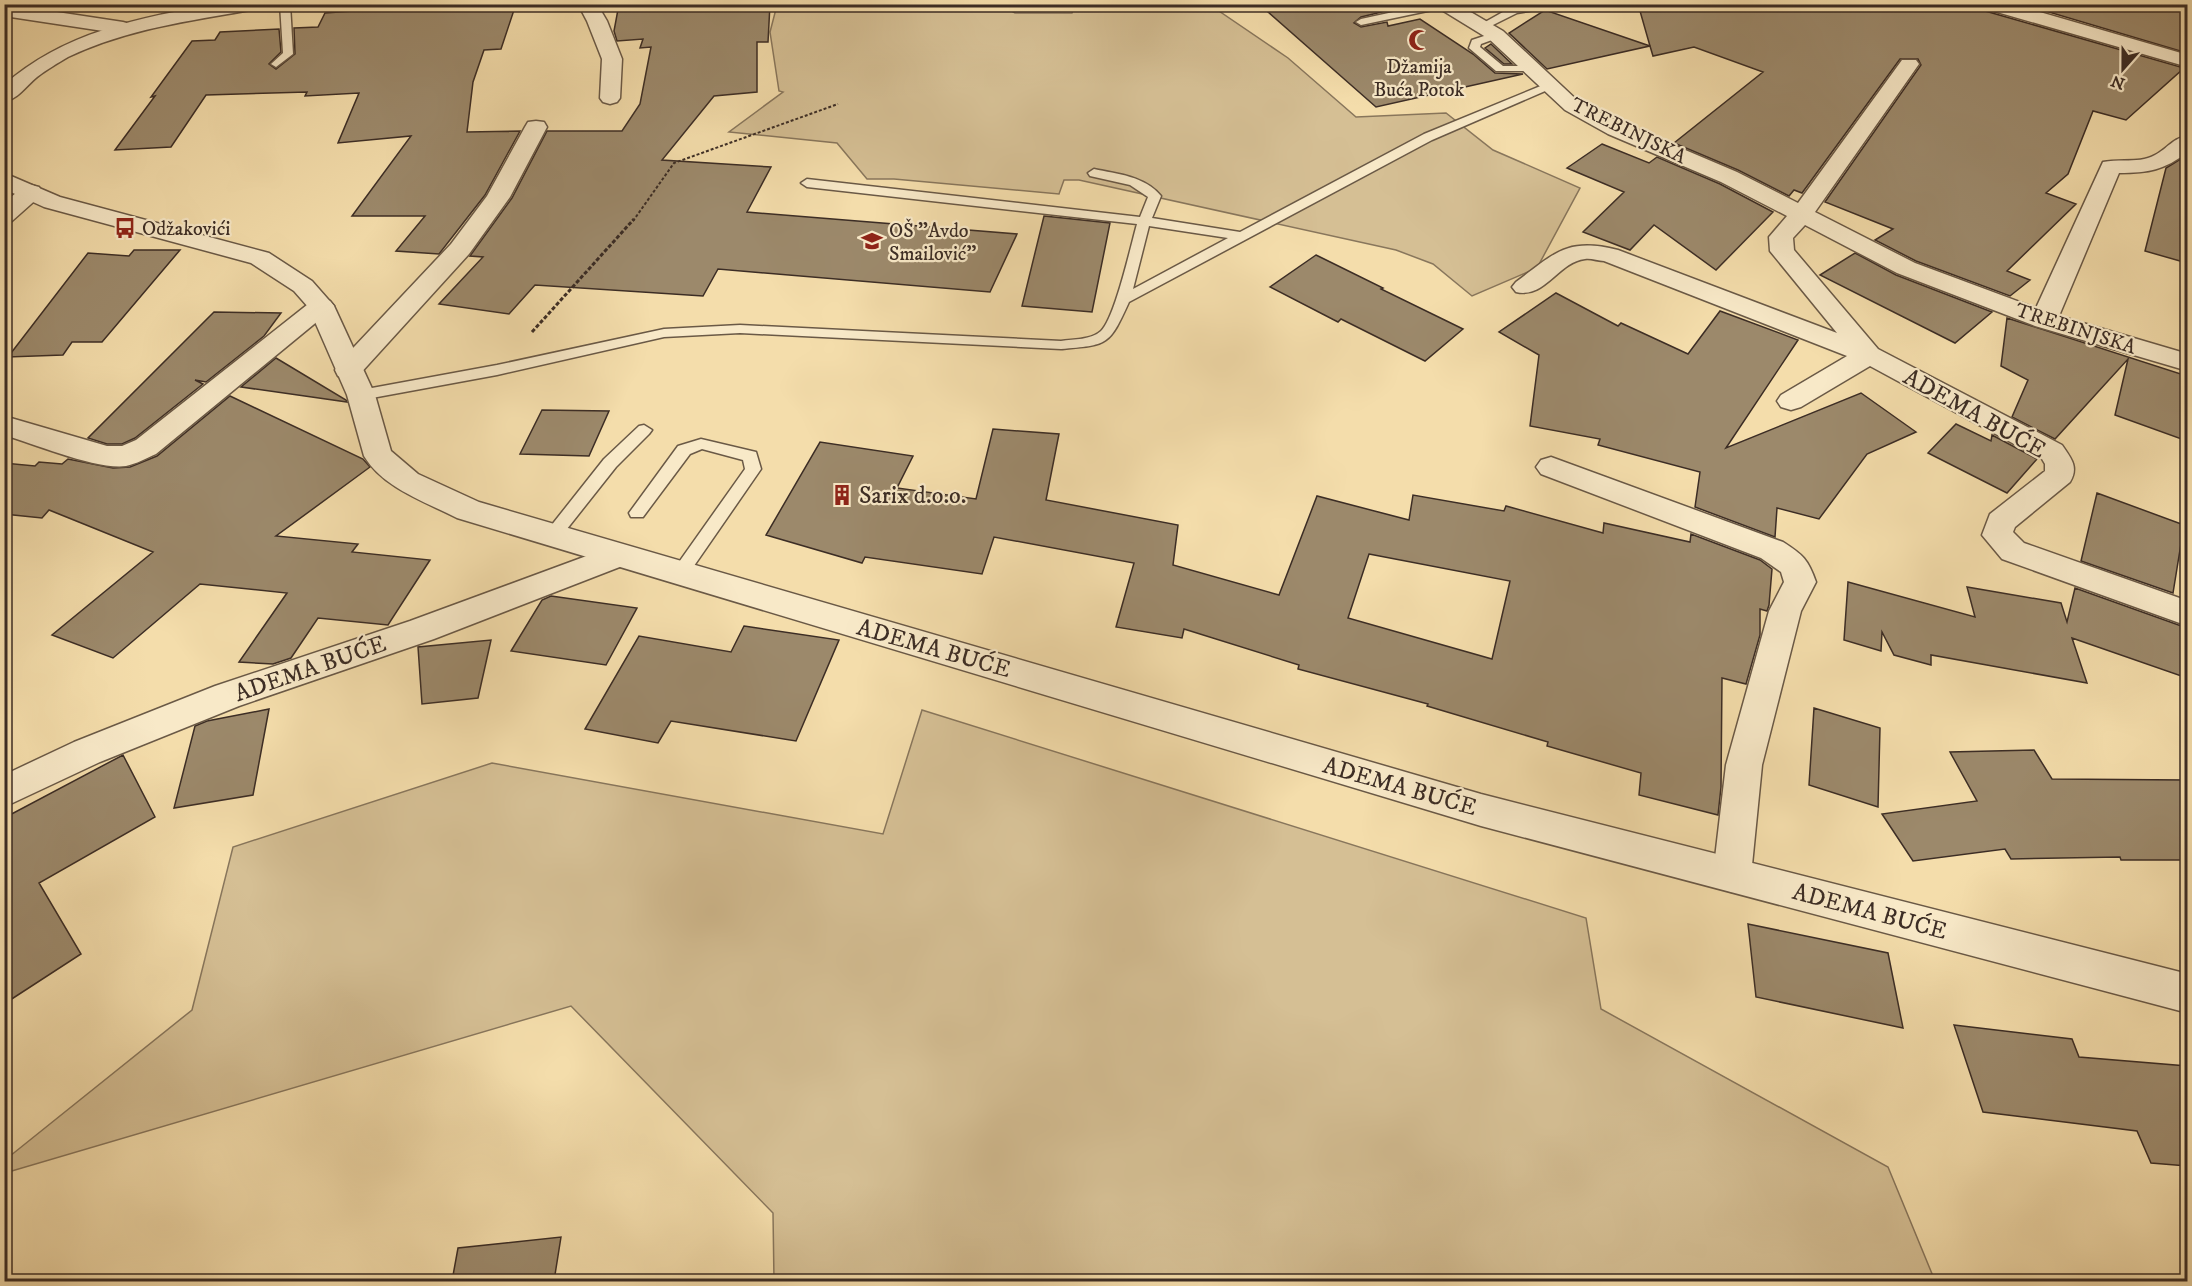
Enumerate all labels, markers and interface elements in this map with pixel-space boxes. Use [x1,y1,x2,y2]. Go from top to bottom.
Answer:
mosque icon: Džamija Buća Potok [1407,28,1431,52]
north arrow [2093,39,2153,99]
place label: Džamija Buća Potok [1374,55,1464,103]
text: N [2108,70,2128,94]
street label: TREBINJSKA [1567,93,1690,170]
bus stop icon: Odžakovići [113,216,137,240]
place label: Odžakovići [142,217,231,242]
place label: OŠ "Avdo Smailović" [889,218,976,267]
school or university icon: OŠ "Avdo Smailović" [860,229,884,253]
street label: TREBINJSKA [2012,298,2139,361]
street label: ADEMA BUĆE [1898,361,2052,465]
place label: Sarix d.o.o. [859,481,966,511]
building icon: Sarix d.o.o. [830,483,854,507]
street label: ADEMA BUĆE [853,612,1014,685]
street label: ADEMA BUĆE [230,628,390,709]
street label: ADEMA BUĆE [1319,750,1480,823]
street label: ADEMA BUĆE [1789,876,1950,947]

